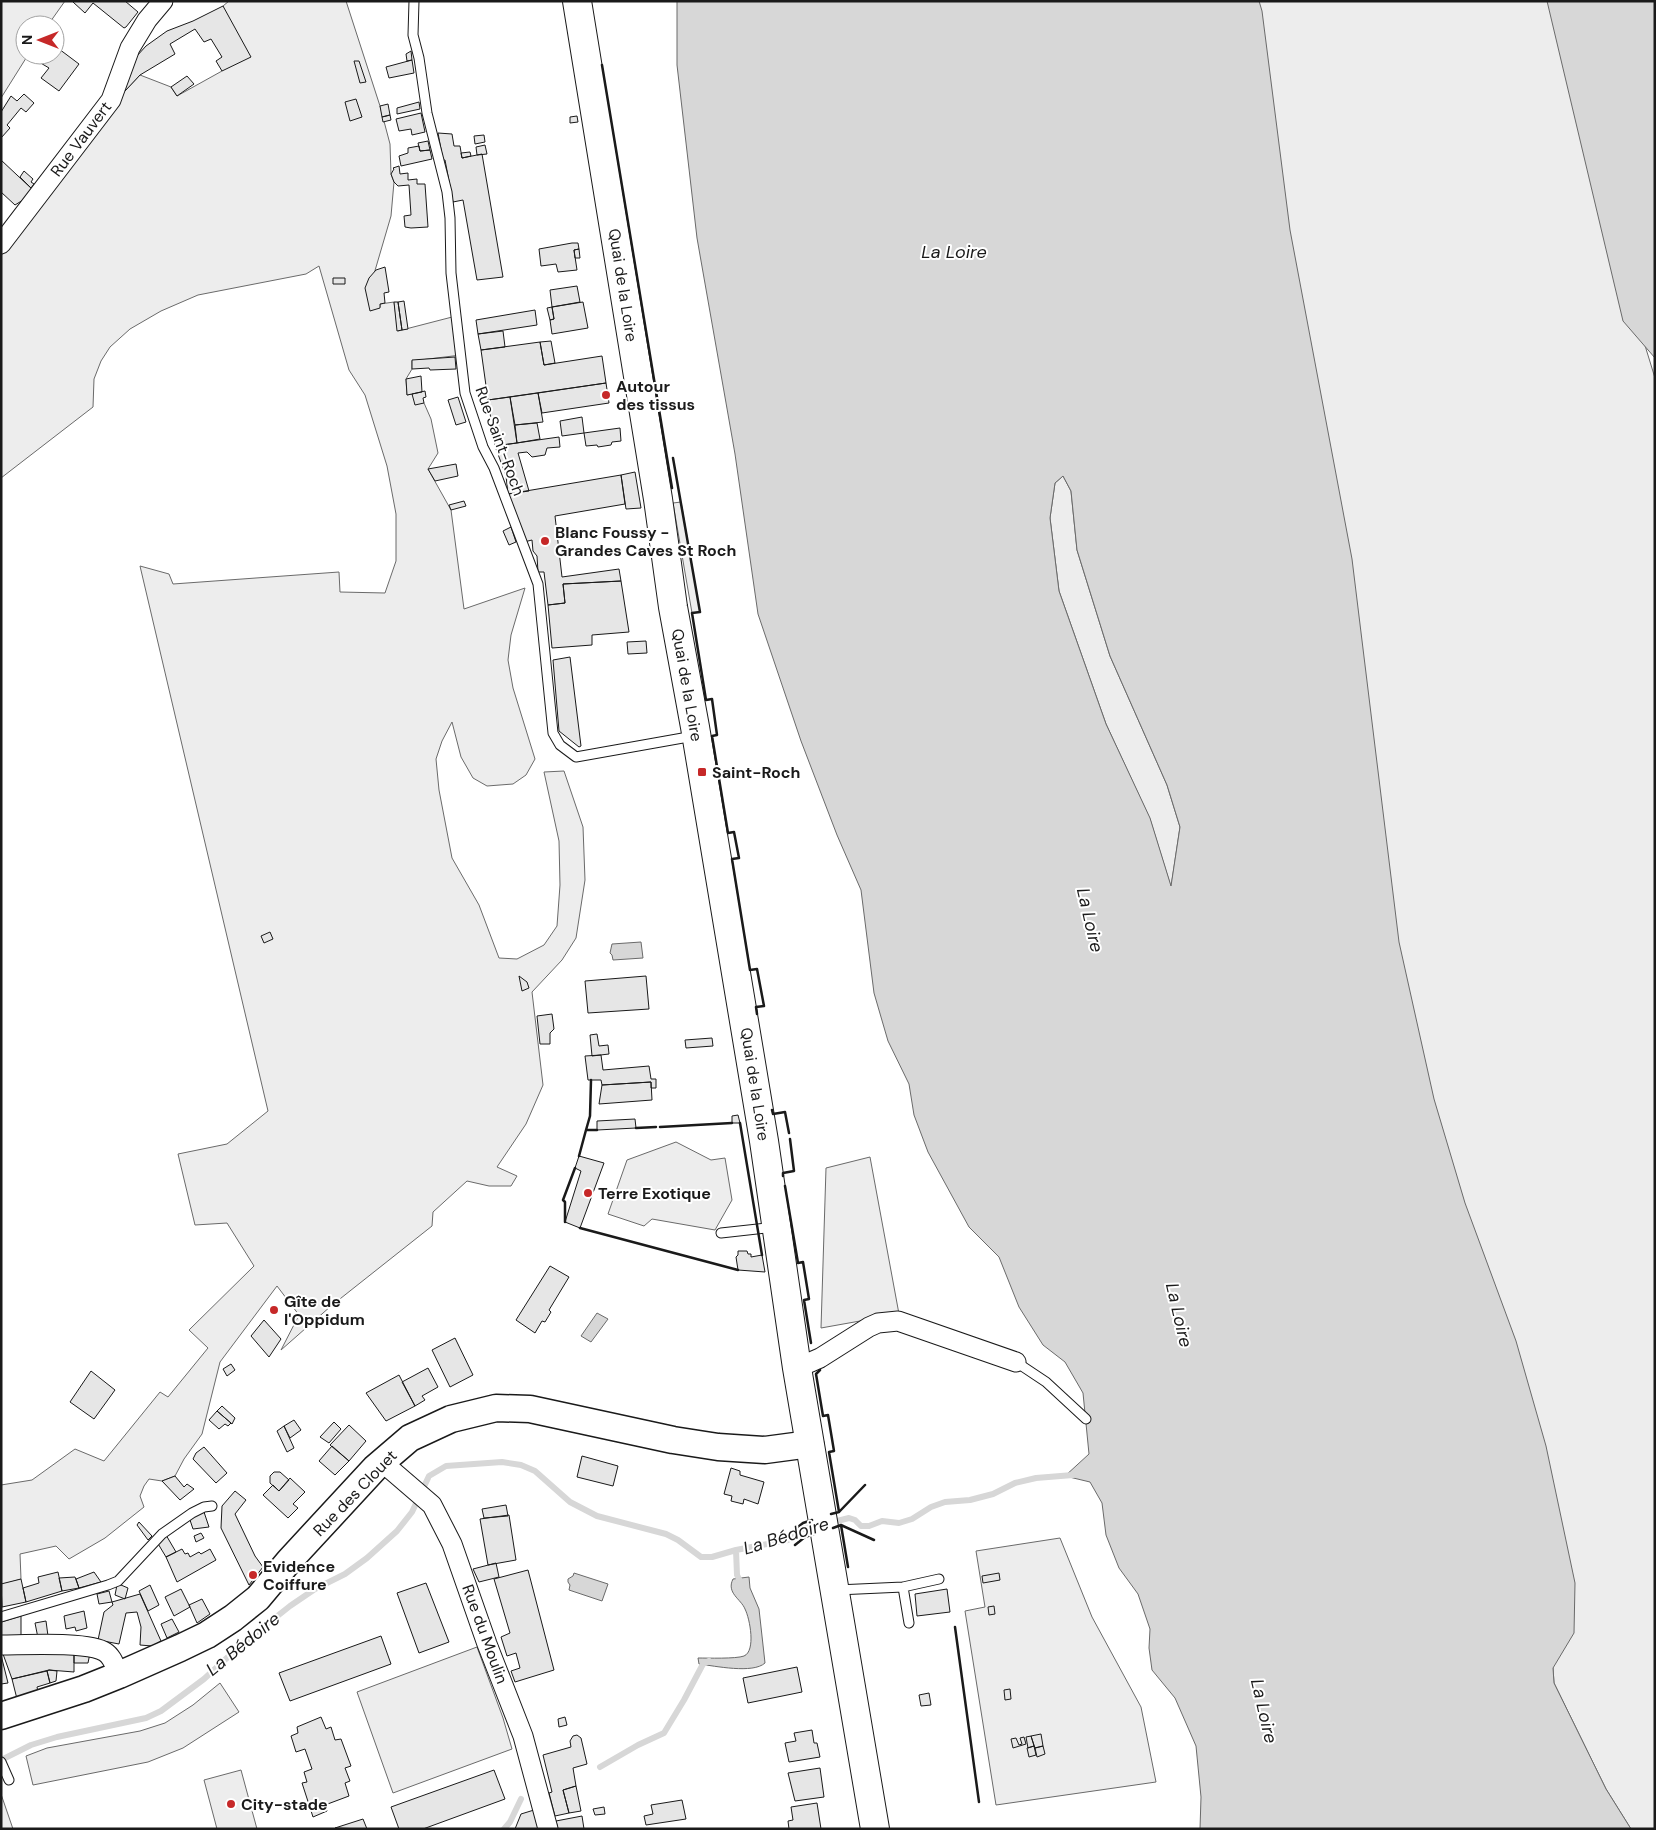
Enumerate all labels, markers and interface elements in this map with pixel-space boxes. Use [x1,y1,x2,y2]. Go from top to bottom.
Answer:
north arrow [15,15,65,65]
text: N [18,35,36,45]
street label: Rue Vauvert [46,97,116,181]
street label: Quai de la Loire [604,227,642,343]
water label: La Loire [921,240,987,264]
place label: Autour des tissus [616,376,695,415]
street label: Rue Saint-Roch [470,383,530,499]
marker: Autour des tissus [600,389,612,401]
place label: Blanc Foussy - Grandes Caves St Roch [555,522,736,561]
marker: Blanc Foussy - Grandes Caves St Roch [539,535,551,547]
street label: Quai de la Loire [667,627,707,743]
place label: Saint-Roch [712,762,800,783]
marker: Saint-Roch [696,766,708,778]
water label: La Loire [1071,885,1109,955]
street label: Quai de la Loire [736,1026,774,1142]
place label: Terre Exotique [598,1183,711,1204]
marker: Terre Exotique [582,1187,594,1199]
water label: La Loire [1160,1280,1198,1350]
place label: Gîte de l'Oppidum [284,1291,365,1330]
marker: Gîte de l'Oppidum [268,1304,280,1316]
street label: Rue des Clouet [308,1445,402,1541]
water label: La Bédoire [740,1512,832,1560]
place label: Evidence Coiffure [263,1556,335,1595]
marker: Evidence Coiffure [247,1569,259,1581]
street label: Rue du Moulin [457,1581,513,1687]
water label: La Bédoire [201,1607,285,1681]
water label: La Loire [1245,1676,1283,1746]
place label: City-stade [241,1794,328,1815]
marker: City-stade [225,1798,237,1810]

